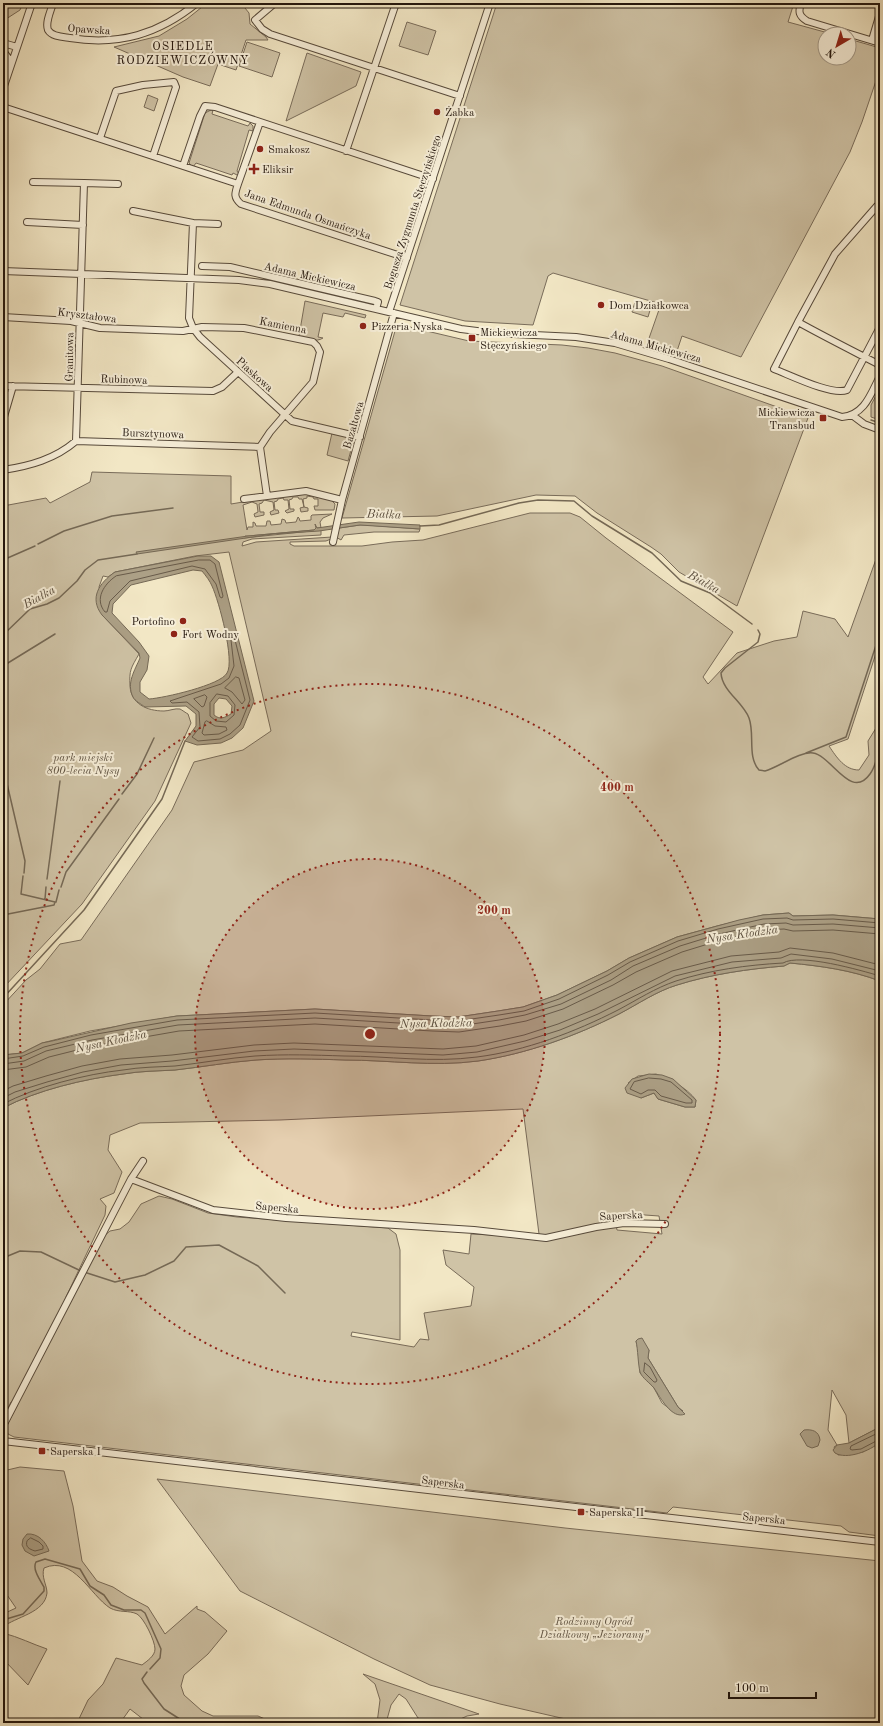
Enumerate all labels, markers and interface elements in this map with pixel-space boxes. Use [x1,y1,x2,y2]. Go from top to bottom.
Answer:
street label: Opawska [67,24,111,38]
north arrow [817,26,857,66]
district label: OSIEDLE RODZIEWICZÓWNY [117,41,249,67]
text: N [825,45,838,60]
place label: Żabka [445,106,475,119]
marker: Żabka [432,107,442,117]
street label: Bogusza Zygmunta Stęczyńskiego [383,134,444,291]
marker: Smakosz [255,144,265,154]
place label: Smakosz [268,145,310,156]
marker: Eliksir [249,164,259,174]
place label: Eliksir [262,165,294,176]
street label: Jana Edmunda Osmańczyka [243,189,373,242]
street label: Adama Mickiewicza [263,262,357,294]
marker: Dom Działkowca [596,300,606,310]
place label: Dom Działkowca [609,301,690,312]
street label: Kryształowa [57,307,118,326]
street label: Kamienna [258,317,308,337]
marker: Pizzeria Nyska [358,321,368,331]
place label: Pizzeria Nyska [371,322,443,333]
place label: Mickiewicza Stęczyńskiego [480,328,547,352]
street label: Adama Mickiewicza [609,329,703,366]
street label: Granitowa [65,332,76,382]
marker: Mickiewicza Stęczyńskiego [467,333,477,343]
street label: Piaskowa [233,356,275,395]
street label: Rubinowa [100,374,148,387]
street label: Bazaltowa [342,400,367,450]
place label: Mickiewicza Transbud [758,408,816,432]
marker: Mickiewicza Transbud [818,413,828,423]
street label: Bursztynowa [122,428,185,441]
water label: Białka [366,508,402,522]
water label: Białka [685,569,722,597]
water label: Białka [21,584,58,612]
marker: Portofino [178,616,188,626]
place label: Portofino [132,617,175,628]
marker: Fort Wodny [169,629,179,639]
place label: Fort Wodny [182,630,239,641]
park label: park miejski 800-lecia Nysy [47,753,120,777]
text: 400 m [600,782,634,794]
text: 200 m [477,905,511,917]
water label: Nysa Kłodzka [704,924,779,946]
water label: Nysa Kłodzka [399,1017,473,1031]
centre of rings [363,1027,377,1041]
water label: Nysa Kłodzka [74,1028,148,1056]
street label: Saperska [255,1201,300,1216]
street label: Saperska [599,1210,644,1223]
marker: Saperska I [37,1446,47,1456]
place label: Saperska I [50,1447,101,1458]
street label: Saperska [421,1475,466,1492]
marker: Saperska II [576,1507,586,1517]
place label: Saperska II [589,1508,644,1519]
street label: Saperska [742,1512,787,1527]
park label: Rodzinny Ogród Działkowy „Jeziorany” [538,1617,650,1641]
scale bar [729,1674,816,1700]
text: 100 m [735,1683,769,1695]

